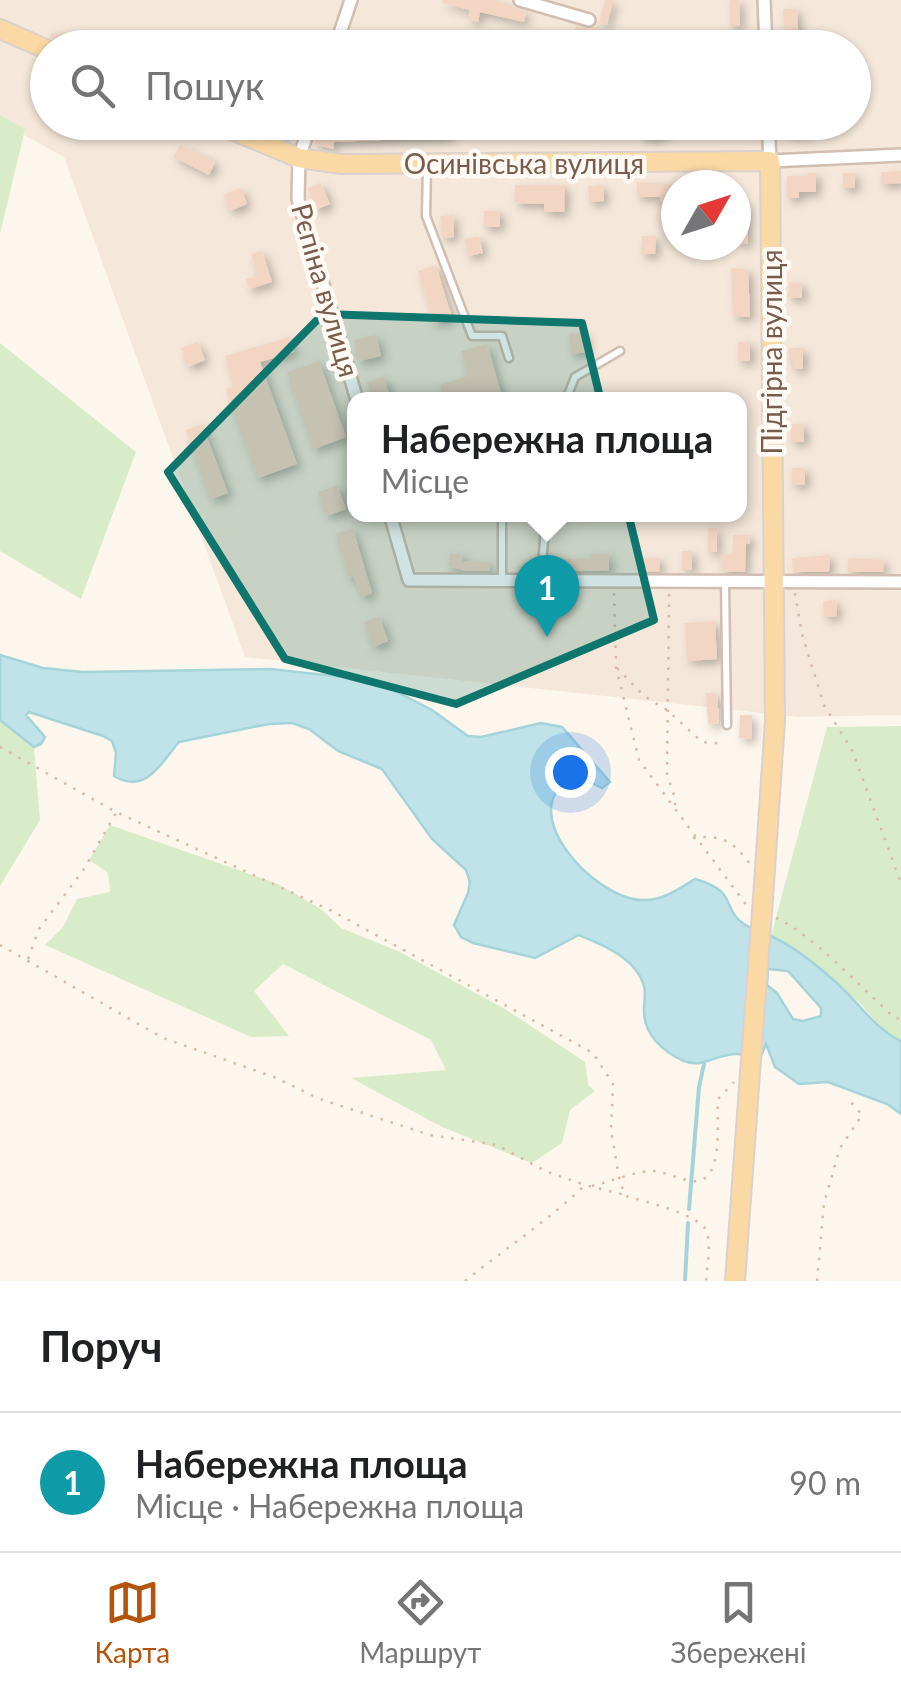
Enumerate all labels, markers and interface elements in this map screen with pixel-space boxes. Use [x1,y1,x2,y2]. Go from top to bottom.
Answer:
search box [30,30,871,140]
icon: search [65,58,120,113]
text: Пошук [145,62,264,108]
street label: Осинівська вулиця [404,146,644,180]
north arrow [661,170,751,260]
street label: Рєпіна вулиця [285,199,367,381]
street label: Підгірна вулиця [754,249,788,455]
popup [347,392,747,522]
text: Набережна площа [381,415,713,461]
text: Місце [381,461,469,500]
pin: 1 [514,554,580,637]
your location [545,747,596,798]
text: Поруч [40,1321,162,1371]
text: Набережна площа [135,1440,468,1486]
text: 1 [63,1463,82,1502]
text: 90 m [789,1463,861,1502]
text: Місце · Набережна площа [135,1486,524,1525]
tab: Карта [95,1575,170,1669]
tab: Маршрут [359,1575,481,1669]
tab: Збережені [670,1575,806,1669]

